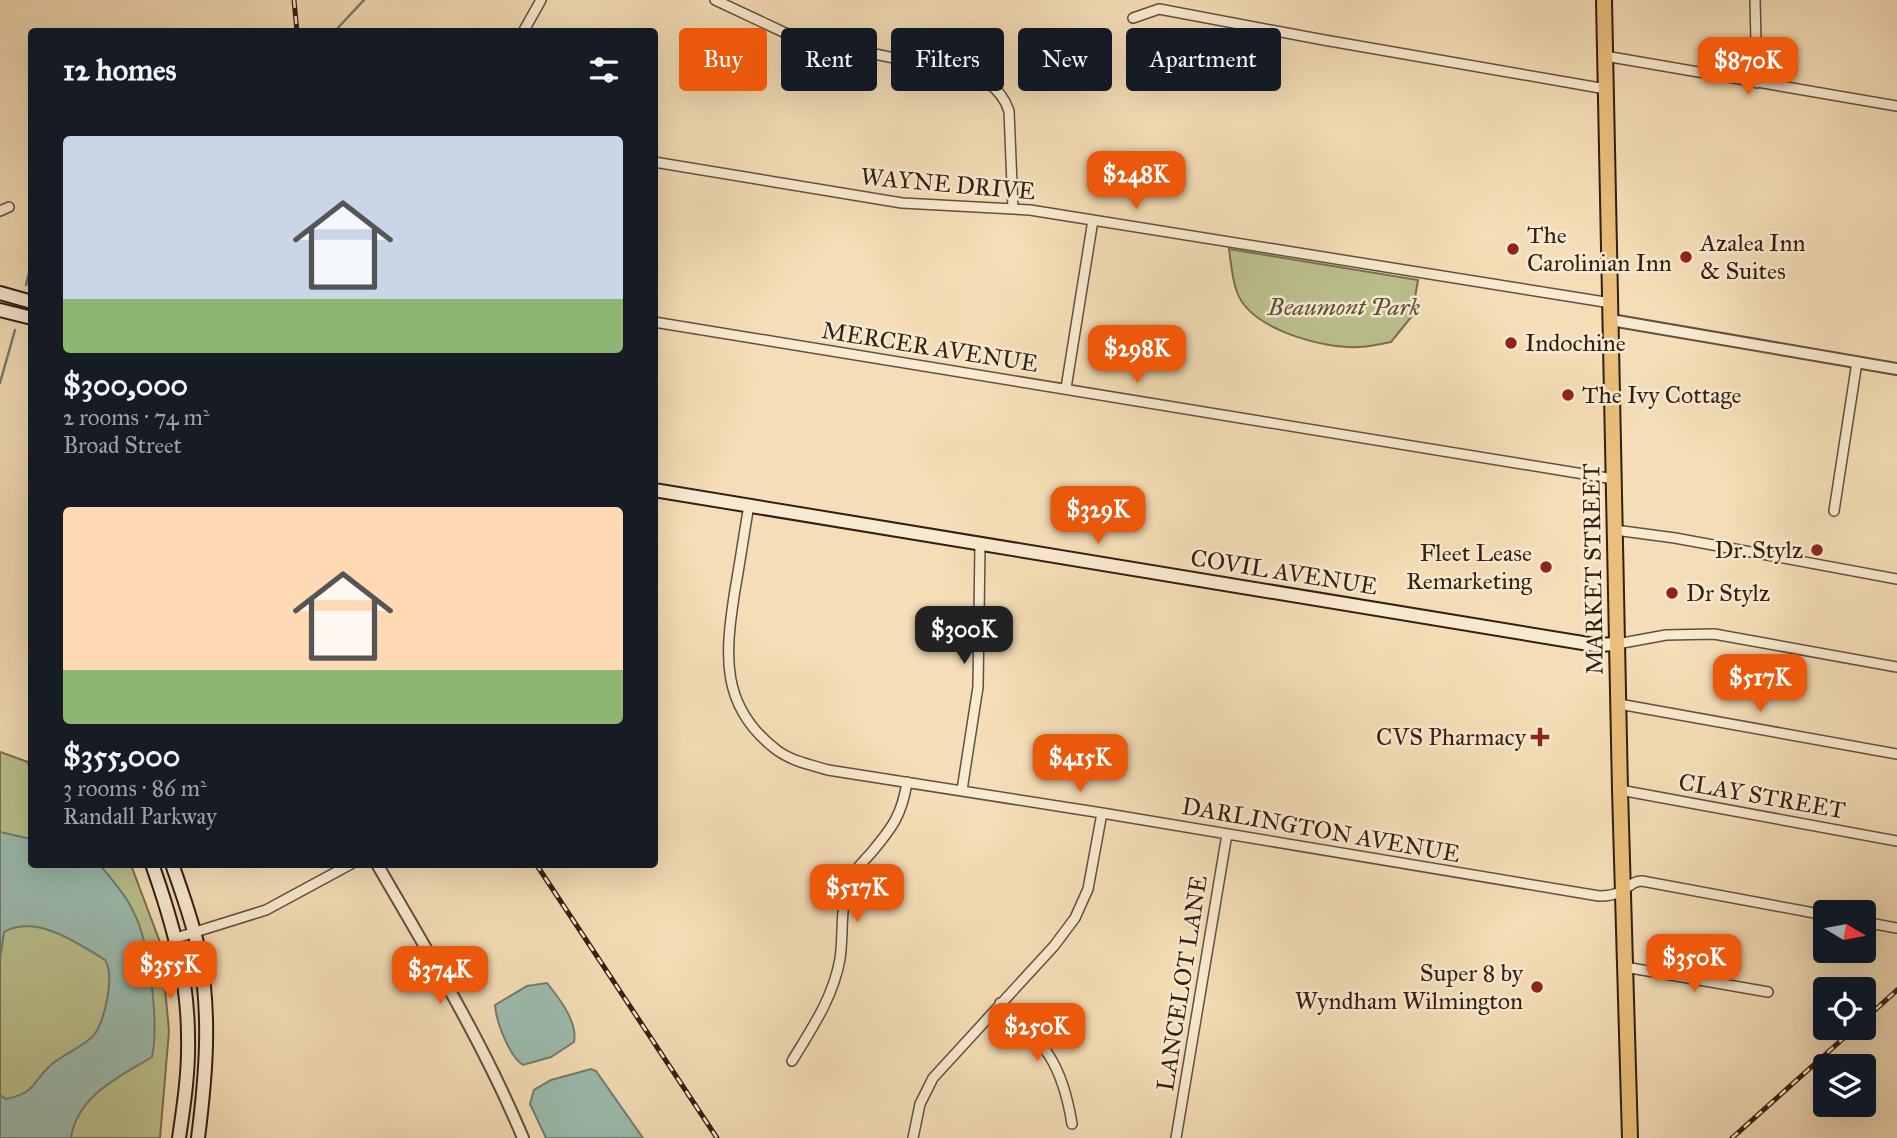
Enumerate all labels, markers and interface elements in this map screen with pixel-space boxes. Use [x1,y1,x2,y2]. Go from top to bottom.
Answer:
chip: Buy [679,28,767,91]
chip: Rent [781,28,877,91]
chip: Filters [891,28,1004,91]
chip: New [1018,28,1112,91]
chip: Apartment [1126,28,1281,91]
pin: $870K [1699,38,1797,97]
text: $870K [1714,46,1782,74]
icon: filters [585,51,623,89]
text: 12 homes [63,52,176,88]
pin: $248K [1087,152,1185,211]
text: $248K [1103,160,1169,188]
street label: WAYNE DRIVE [859,161,1037,207]
icon: home [280,182,406,308]
place label: The Carolinian Inn [1527,220,1672,278]
place label: Azalea Inn & Suites [1699,228,1805,286]
marker: The Carolinian Inn [1505,241,1521,257]
marker: Azalea Inn & Suites [1678,249,1694,265]
park label: Beaumont Park [1267,292,1421,322]
street label: MERCER AVENUE [820,315,1040,379]
pin: $298K [1088,326,1186,385]
place label: Indochine [1525,328,1626,358]
text: $298K [1104,334,1170,362]
marker: Indochine [1503,335,1519,351]
text: $300,000 [63,367,188,403]
place label: The Ivy Cottage [1582,380,1742,410]
marker: The Ivy Cottage [1560,387,1576,403]
text: 2 rooms · 74 m² [63,403,209,431]
text: Broad Street [63,431,182,459]
street label: MARKET STREET [1576,463,1610,675]
pin: $329K [1049,486,1147,546]
text: $329K [1066,495,1130,523]
place label: Dr. Stylz [1714,535,1803,565]
place label: Fleet Lease Remarketing [1406,538,1533,596]
street label: COVIL AVENUE [1189,542,1379,602]
marker: Dr. Stylz [1809,542,1825,558]
icon: home [280,553,406,679]
marker: Fleet Lease Remarketing [1538,559,1554,575]
place label: Dr Stylz [1686,578,1770,608]
marker: Dr Stylz [1664,585,1680,601]
pin: $300K [915,606,1013,666]
text: $300K [931,615,997,643]
pin: $517K [1711,654,1809,714]
text: $517K [1729,663,1791,691]
place label: CVS Pharmacy [1376,722,1527,752]
marker: CVS Pharmacy [1532,729,1548,745]
pin: $415K [1031,734,1129,794]
text: $355,000 [63,738,180,774]
text: $415K [1049,743,1111,771]
street label: CLAY STREET [1676,767,1848,825]
text: 3 rooms · 86 m² [63,774,207,802]
street label: DARLINGTON AVENUE [1180,791,1462,869]
text: Randall Parkway [63,802,217,830]
pin: $517K [808,864,906,924]
text: $517K [826,873,888,901]
street label: LANCELOT LANE [1150,873,1214,1093]
north arrow [1813,900,1876,962]
map controls [1813,900,1876,1117]
pin: $350K [1645,934,1743,994]
pin: $355K [121,942,219,1001]
text: $350K [1662,943,1726,971]
pin: $374K [391,946,489,1006]
text: $355K [140,950,200,978]
text: $374K [408,955,472,983]
place label: Super 8 by Wyndham Wilmington [1295,958,1524,1016]
button: locate [1813,977,1876,1040]
marker: Super 8 by Wyndham Wilmington [1529,979,1545,995]
pin: $250K [988,1004,1086,1063]
text: $250K [1004,1012,1070,1040]
button: layers [1813,1054,1876,1117]

